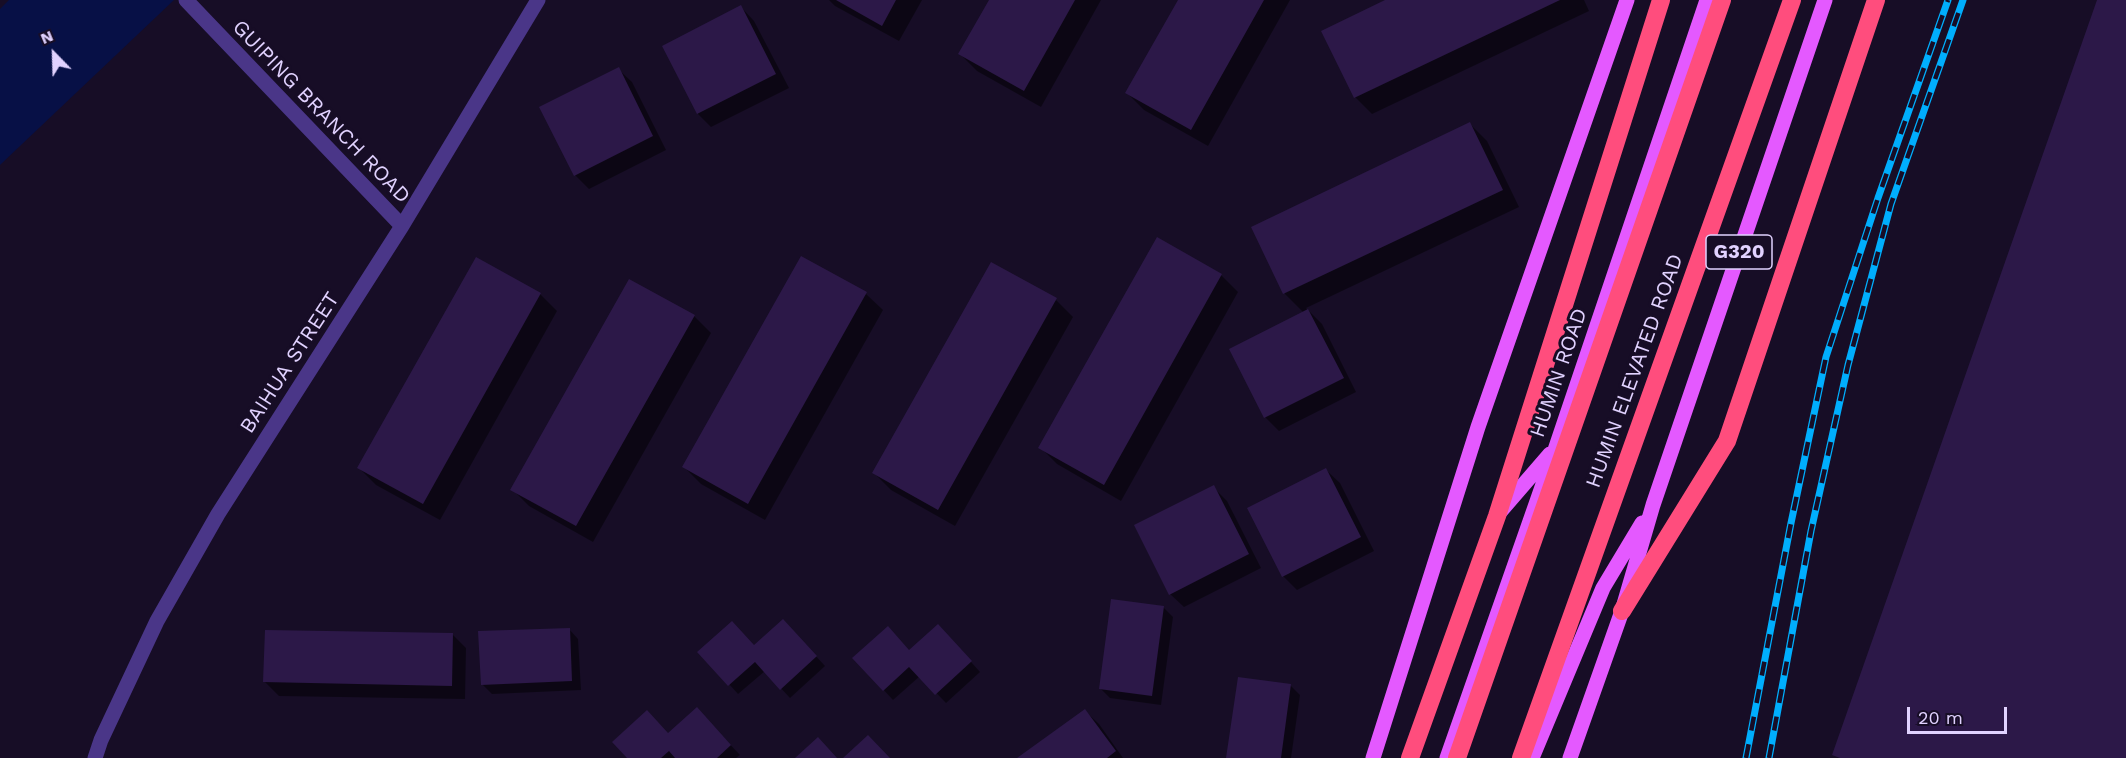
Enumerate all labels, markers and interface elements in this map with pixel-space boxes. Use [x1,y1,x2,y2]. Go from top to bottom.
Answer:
street label: GUIPING BRANCH ROAD [227,15,415,209]
north arrow [24,24,84,84]
text: N [38,26,56,48]
road number: G320 [1706,235,1772,269]
street label: HUMIN ELEVATED ROAD [1581,251,1689,491]
street label: BAIHUA STREET [235,288,345,438]
street label: HUMIN ROAD [1525,305,1593,441]
scale bar [1910,695,2010,733]
text: 20 m [1918,707,1963,728]

